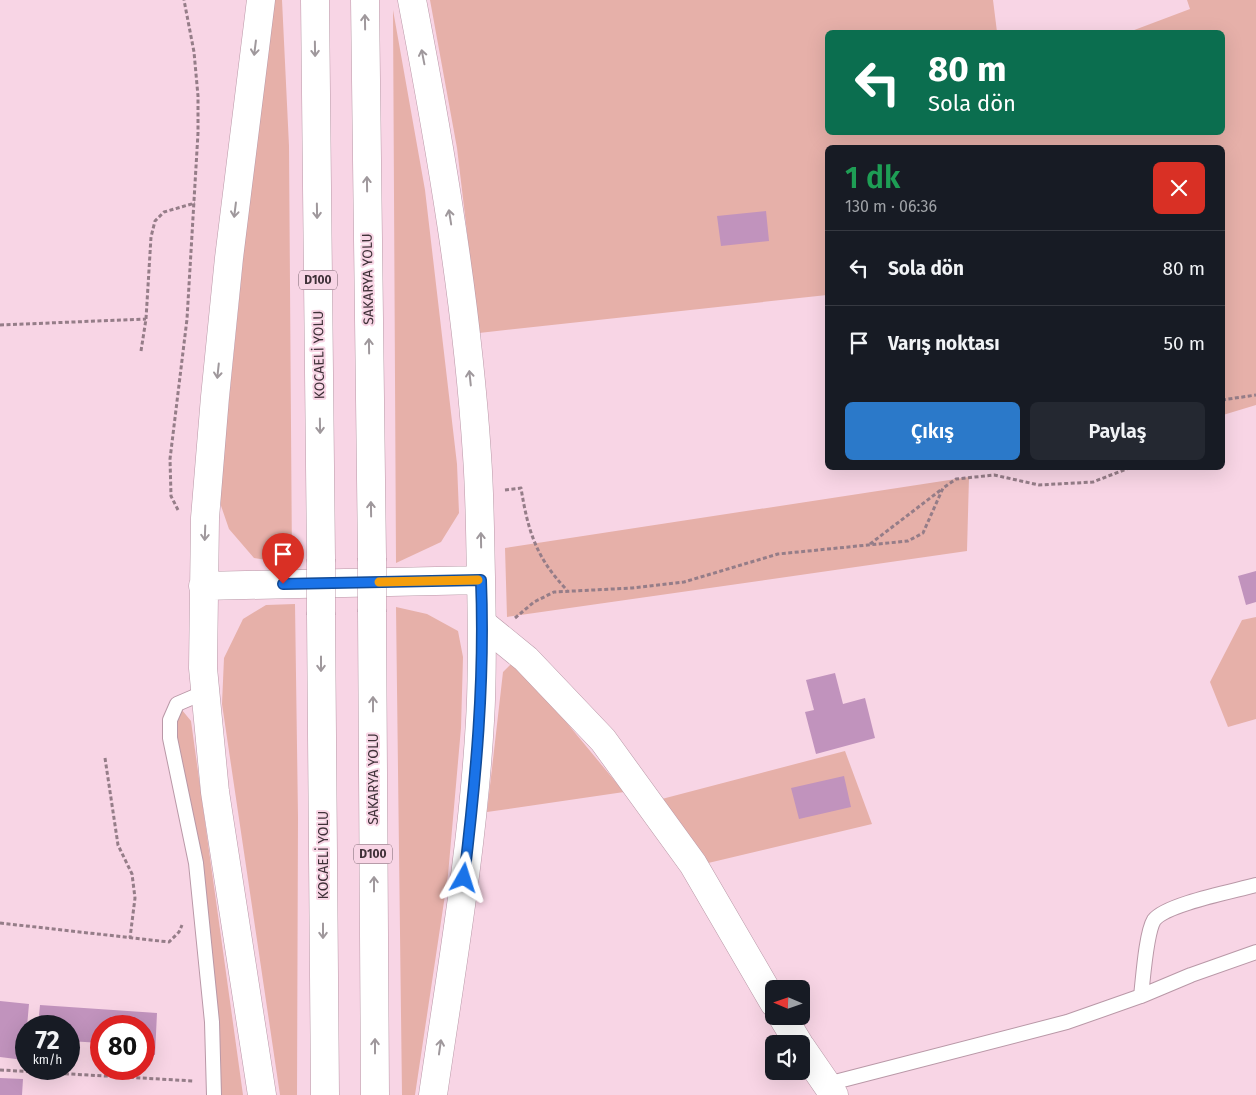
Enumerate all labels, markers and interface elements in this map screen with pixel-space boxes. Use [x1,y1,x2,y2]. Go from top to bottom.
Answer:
one-way arrow [360,14,370,30]
one-way arrow [250,40,260,56]
one-way arrow [310,40,320,56]
text: 80 m [928,48,1007,90]
one-way arrow [418,49,427,65]
icon: left [845,50,910,115]
text: Sola dön [928,90,1016,117]
text: 1 dk [845,160,900,196]
button: close [1153,162,1205,214]
one-way arrow [362,176,372,192]
text: 130 m · 06:36 [845,197,937,216]
one-way arrow [230,201,240,217]
one-way arrow [312,202,322,219]
one-way arrow [445,209,455,225]
street label: SAKARYA YOLU [359,233,377,325]
icon: left [845,254,873,282]
text: Sola dön [888,257,964,280]
text: 80 m [1163,257,1205,280]
road number: D100 [299,270,337,290]
street label: KOCAELİ YOLU [309,310,328,400]
icon: arrive [845,329,873,357]
text: Varış noktası [888,332,1000,355]
text: 50 m [1164,332,1205,355]
one-way arrow [364,339,374,355]
one-way arrow [213,363,223,379]
one-way arrow [465,371,475,387]
button: Çıkış [845,402,1020,460]
button: Paylaş [1030,402,1205,460]
one-way arrow [315,418,324,434]
one-way arrow [366,501,376,518]
one-way arrow [200,525,209,541]
pin [262,533,304,584]
one-way arrow [476,533,485,549]
icon: arrive [269,540,297,568]
one-way arrow [316,656,326,672]
one-way arrow [368,696,377,712]
street label: SAKARYA YOLU [365,733,382,825]
street label: KOCAELİ YOLU [314,811,332,899]
road number: D100 [354,844,392,864]
position arrow [437,851,489,903]
one-way arrow [369,876,379,892]
one-way arrow [318,923,328,939]
north arrow [765,980,810,1025]
map controls [765,980,810,1080]
speed limit sign: 80 [90,1015,155,1080]
text: 72 [35,1026,60,1056]
button: sound [765,1035,810,1080]
one-way arrow [370,1039,380,1055]
one-way arrow [436,1039,446,1055]
text: km/h [33,1053,62,1067]

